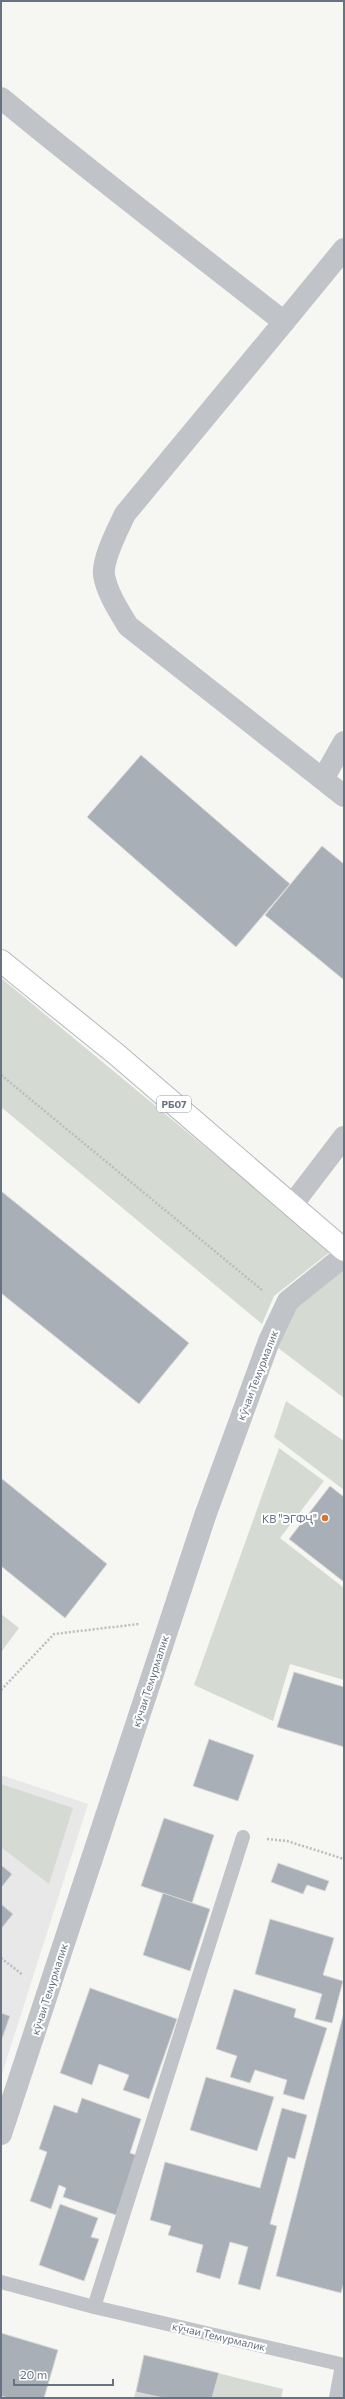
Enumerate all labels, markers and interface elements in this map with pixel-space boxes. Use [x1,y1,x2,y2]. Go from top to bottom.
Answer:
road number: РБ07 [157,1096,191,1112]
street label: кӯчаи Темурмалик [234,1328,280,1422]
place label: КВ "ЭГФҶ" [262,1512,317,1525]
marker: КВ "ЭГФҶ" [320,1513,330,1523]
street label: кӯчаи Темурмалик [129,1633,171,1728]
street label: кӯчаи Темурмалик [28,1941,70,2036]
street label: кӯчаи Темурмалик [171,2319,267,2353]
scale bar [14,2361,113,2387]
text: 20 m [20,2367,47,2381]

